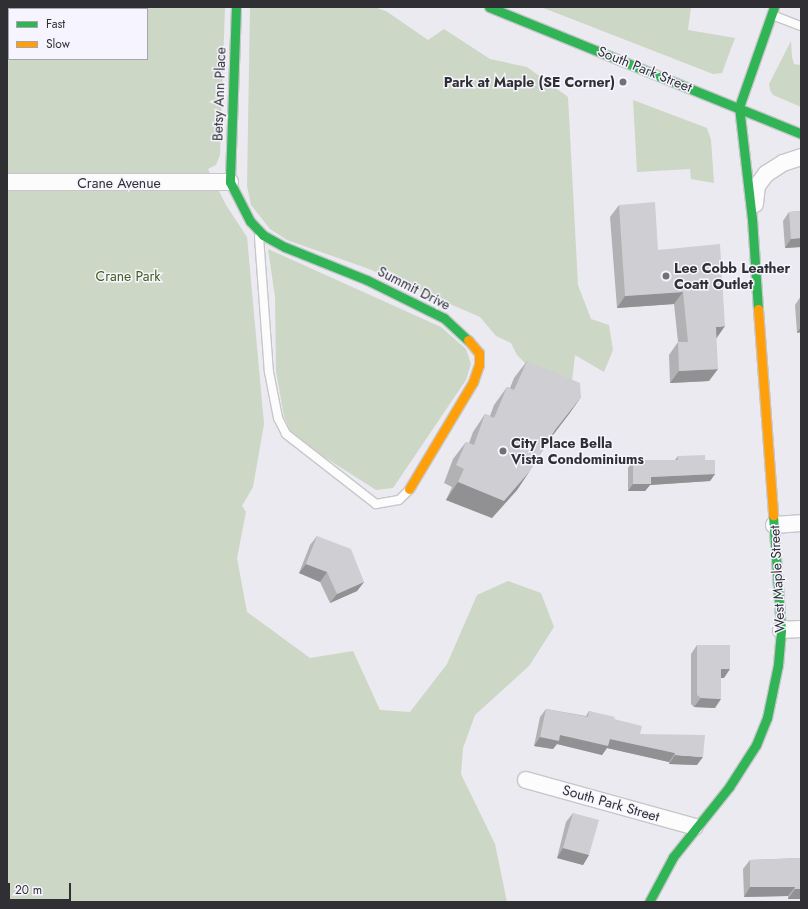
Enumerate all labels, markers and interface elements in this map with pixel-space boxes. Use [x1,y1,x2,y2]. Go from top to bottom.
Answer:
legend [8,8,148,60]
text: Fast [46,15,65,33]
text: Slow [46,35,70,53]
street label: South Park Street [595,42,695,96]
street label: Betsy Ann Place [209,47,229,141]
place label: Park at Maple (SE Corner) [444,74,615,90]
marker: Park at Maple (SE Corner) [618,77,628,87]
street label: Crane Avenue [77,175,161,191]
place label: Lee Cobb Leather Coatt Outlet [674,260,790,292]
street label: Summit Drive [375,263,453,313]
park label: Crane Park [96,268,160,284]
marker: Lee Cobb Leather Coatt Outlet [661,271,671,281]
place label: City Place Bella Vista Condominiums [511,435,644,468]
marker: City Place Bella Vista Condominiums [498,446,508,456]
street label: West Maple Street [766,525,788,633]
street label: South Park Street [561,781,661,825]
scale bar [10,875,73,901]
text: 20 m [15,881,42,899]

